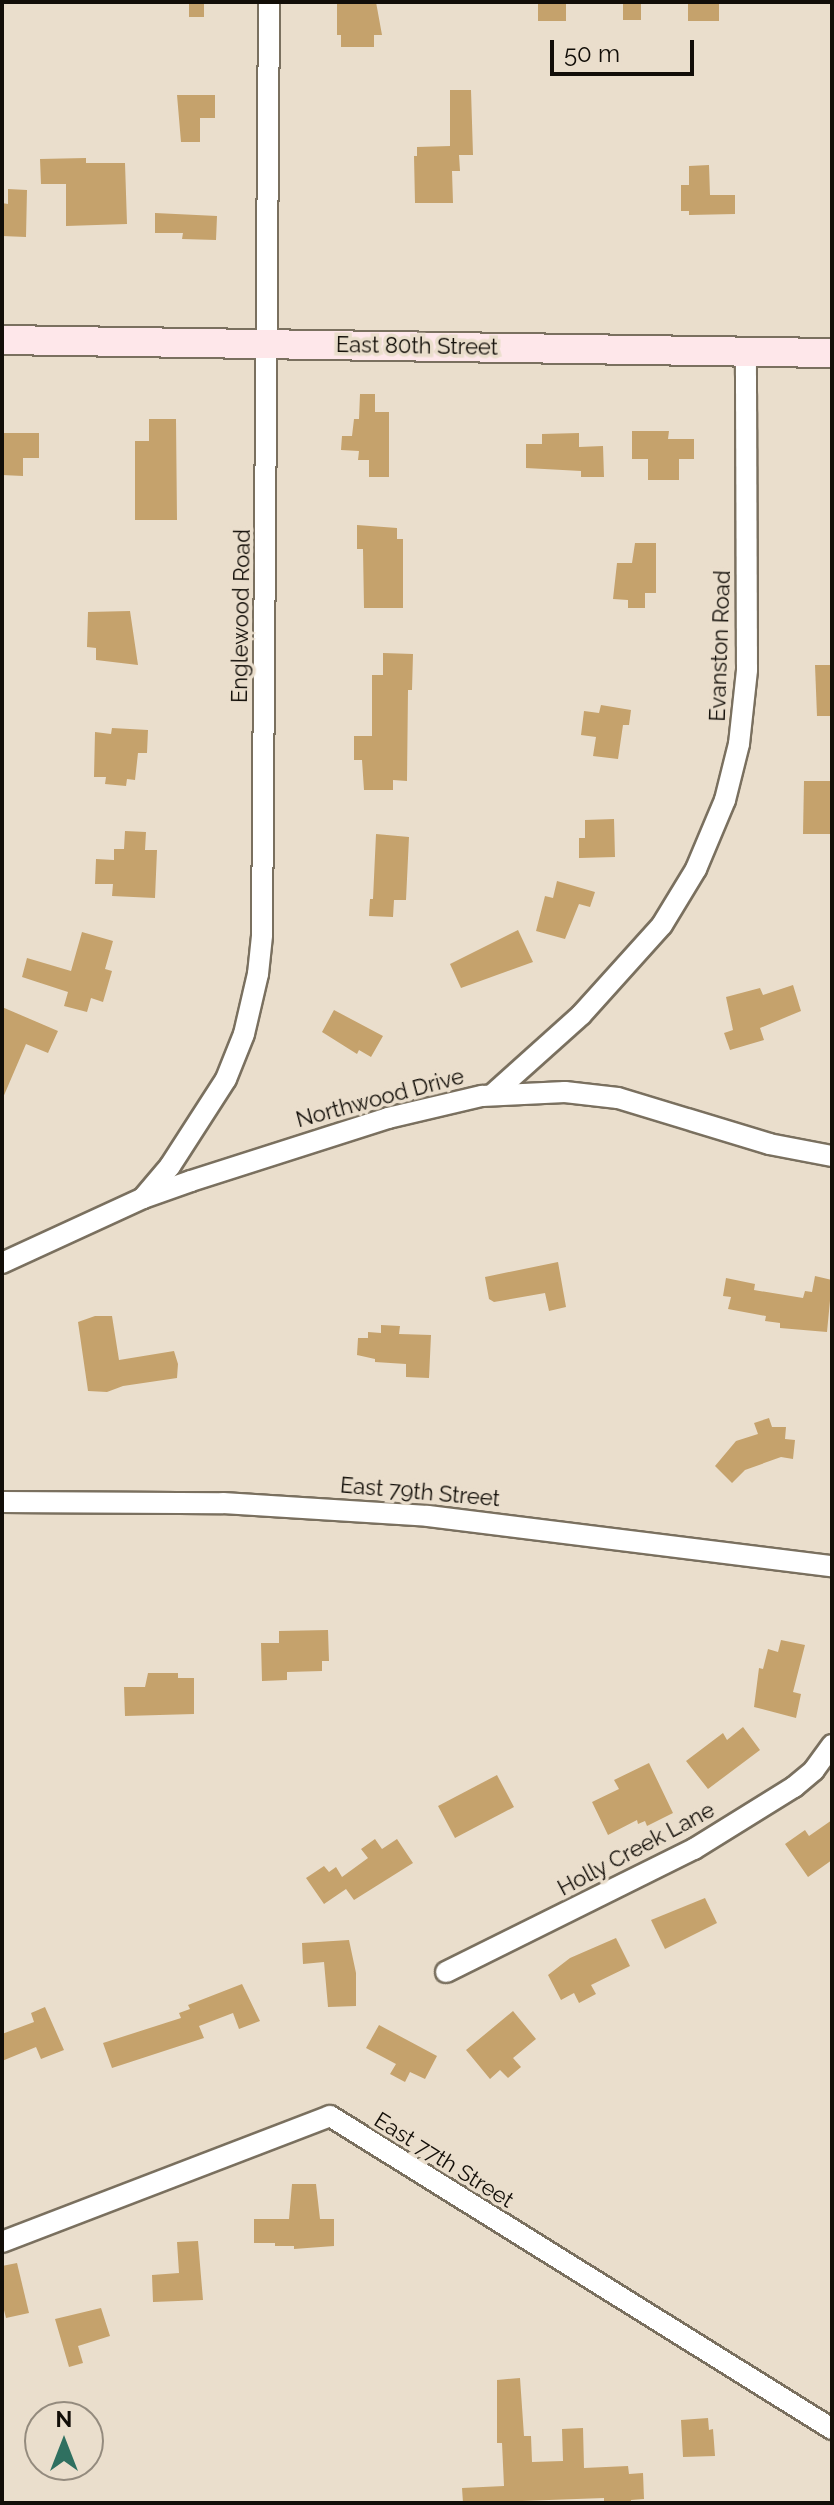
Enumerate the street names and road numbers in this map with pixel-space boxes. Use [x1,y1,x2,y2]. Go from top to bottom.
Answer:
street label: East 80th Street [336,331,498,361]
street label: Englewood Road [226,529,256,703]
street label: Evanston Road [704,570,736,722]
street label: Northwood Drive [293,1063,467,1133]
street label: East 79th Street [339,1472,501,1512]
street label: Holly Creek Lane [553,1796,719,1902]
street label: East 77th Street [369,2107,519,2213]

